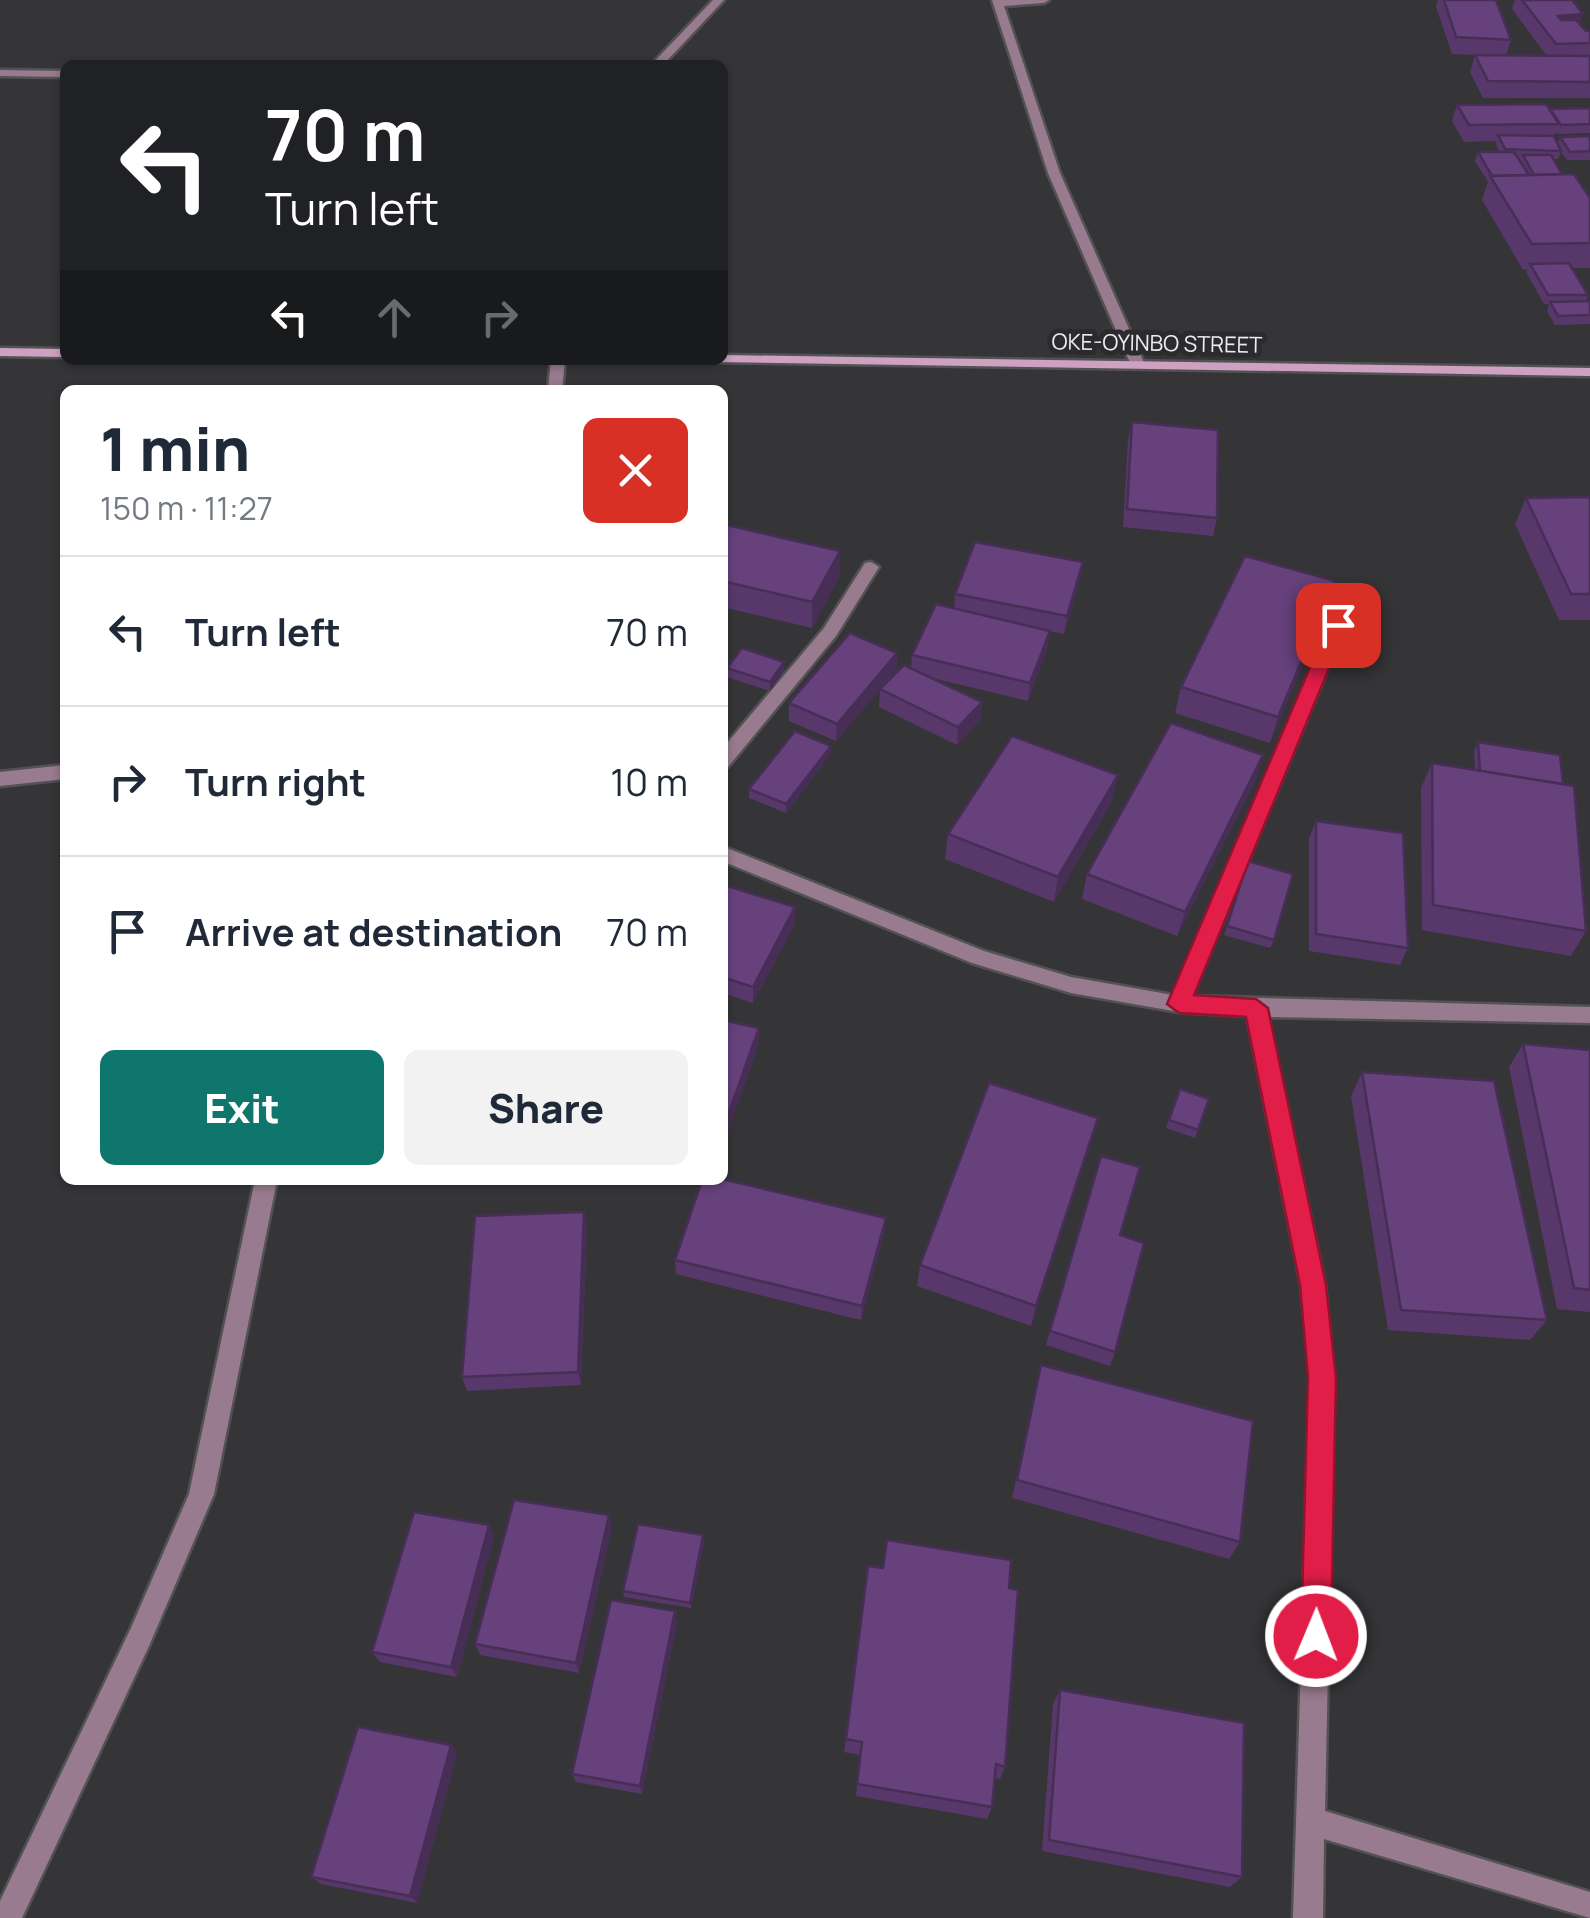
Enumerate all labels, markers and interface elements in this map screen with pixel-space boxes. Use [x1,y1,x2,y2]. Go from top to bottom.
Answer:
text: 70 m [265,86,425,182]
icon: left [100,100,230,230]
text: Turn left [265,177,439,239]
icon: left [262,290,317,345]
icon: ahead [367,290,422,345]
icon: right [472,290,527,345]
street label: OKE-OYINBO STREET [1051,326,1263,360]
text: 1 min [100,407,250,489]
button: close [583,418,688,523]
text: 150 m · 11:27 [100,486,273,530]
pin [1296,583,1381,668]
icon: arrive [1311,598,1366,653]
icon: left [100,604,155,659]
text: Turn left [185,605,341,657]
text: 70 m [606,605,688,657]
icon: right [100,754,155,809]
text: Turn right [185,755,366,807]
text: 10 m [610,755,688,807]
icon: arrive [100,904,155,959]
text: Arrive at destination [185,905,562,957]
text: 70 m [606,905,688,957]
button: Exit [100,1050,384,1165]
button: Share [404,1050,688,1165]
position arrow [1264,1584,1368,1688]

